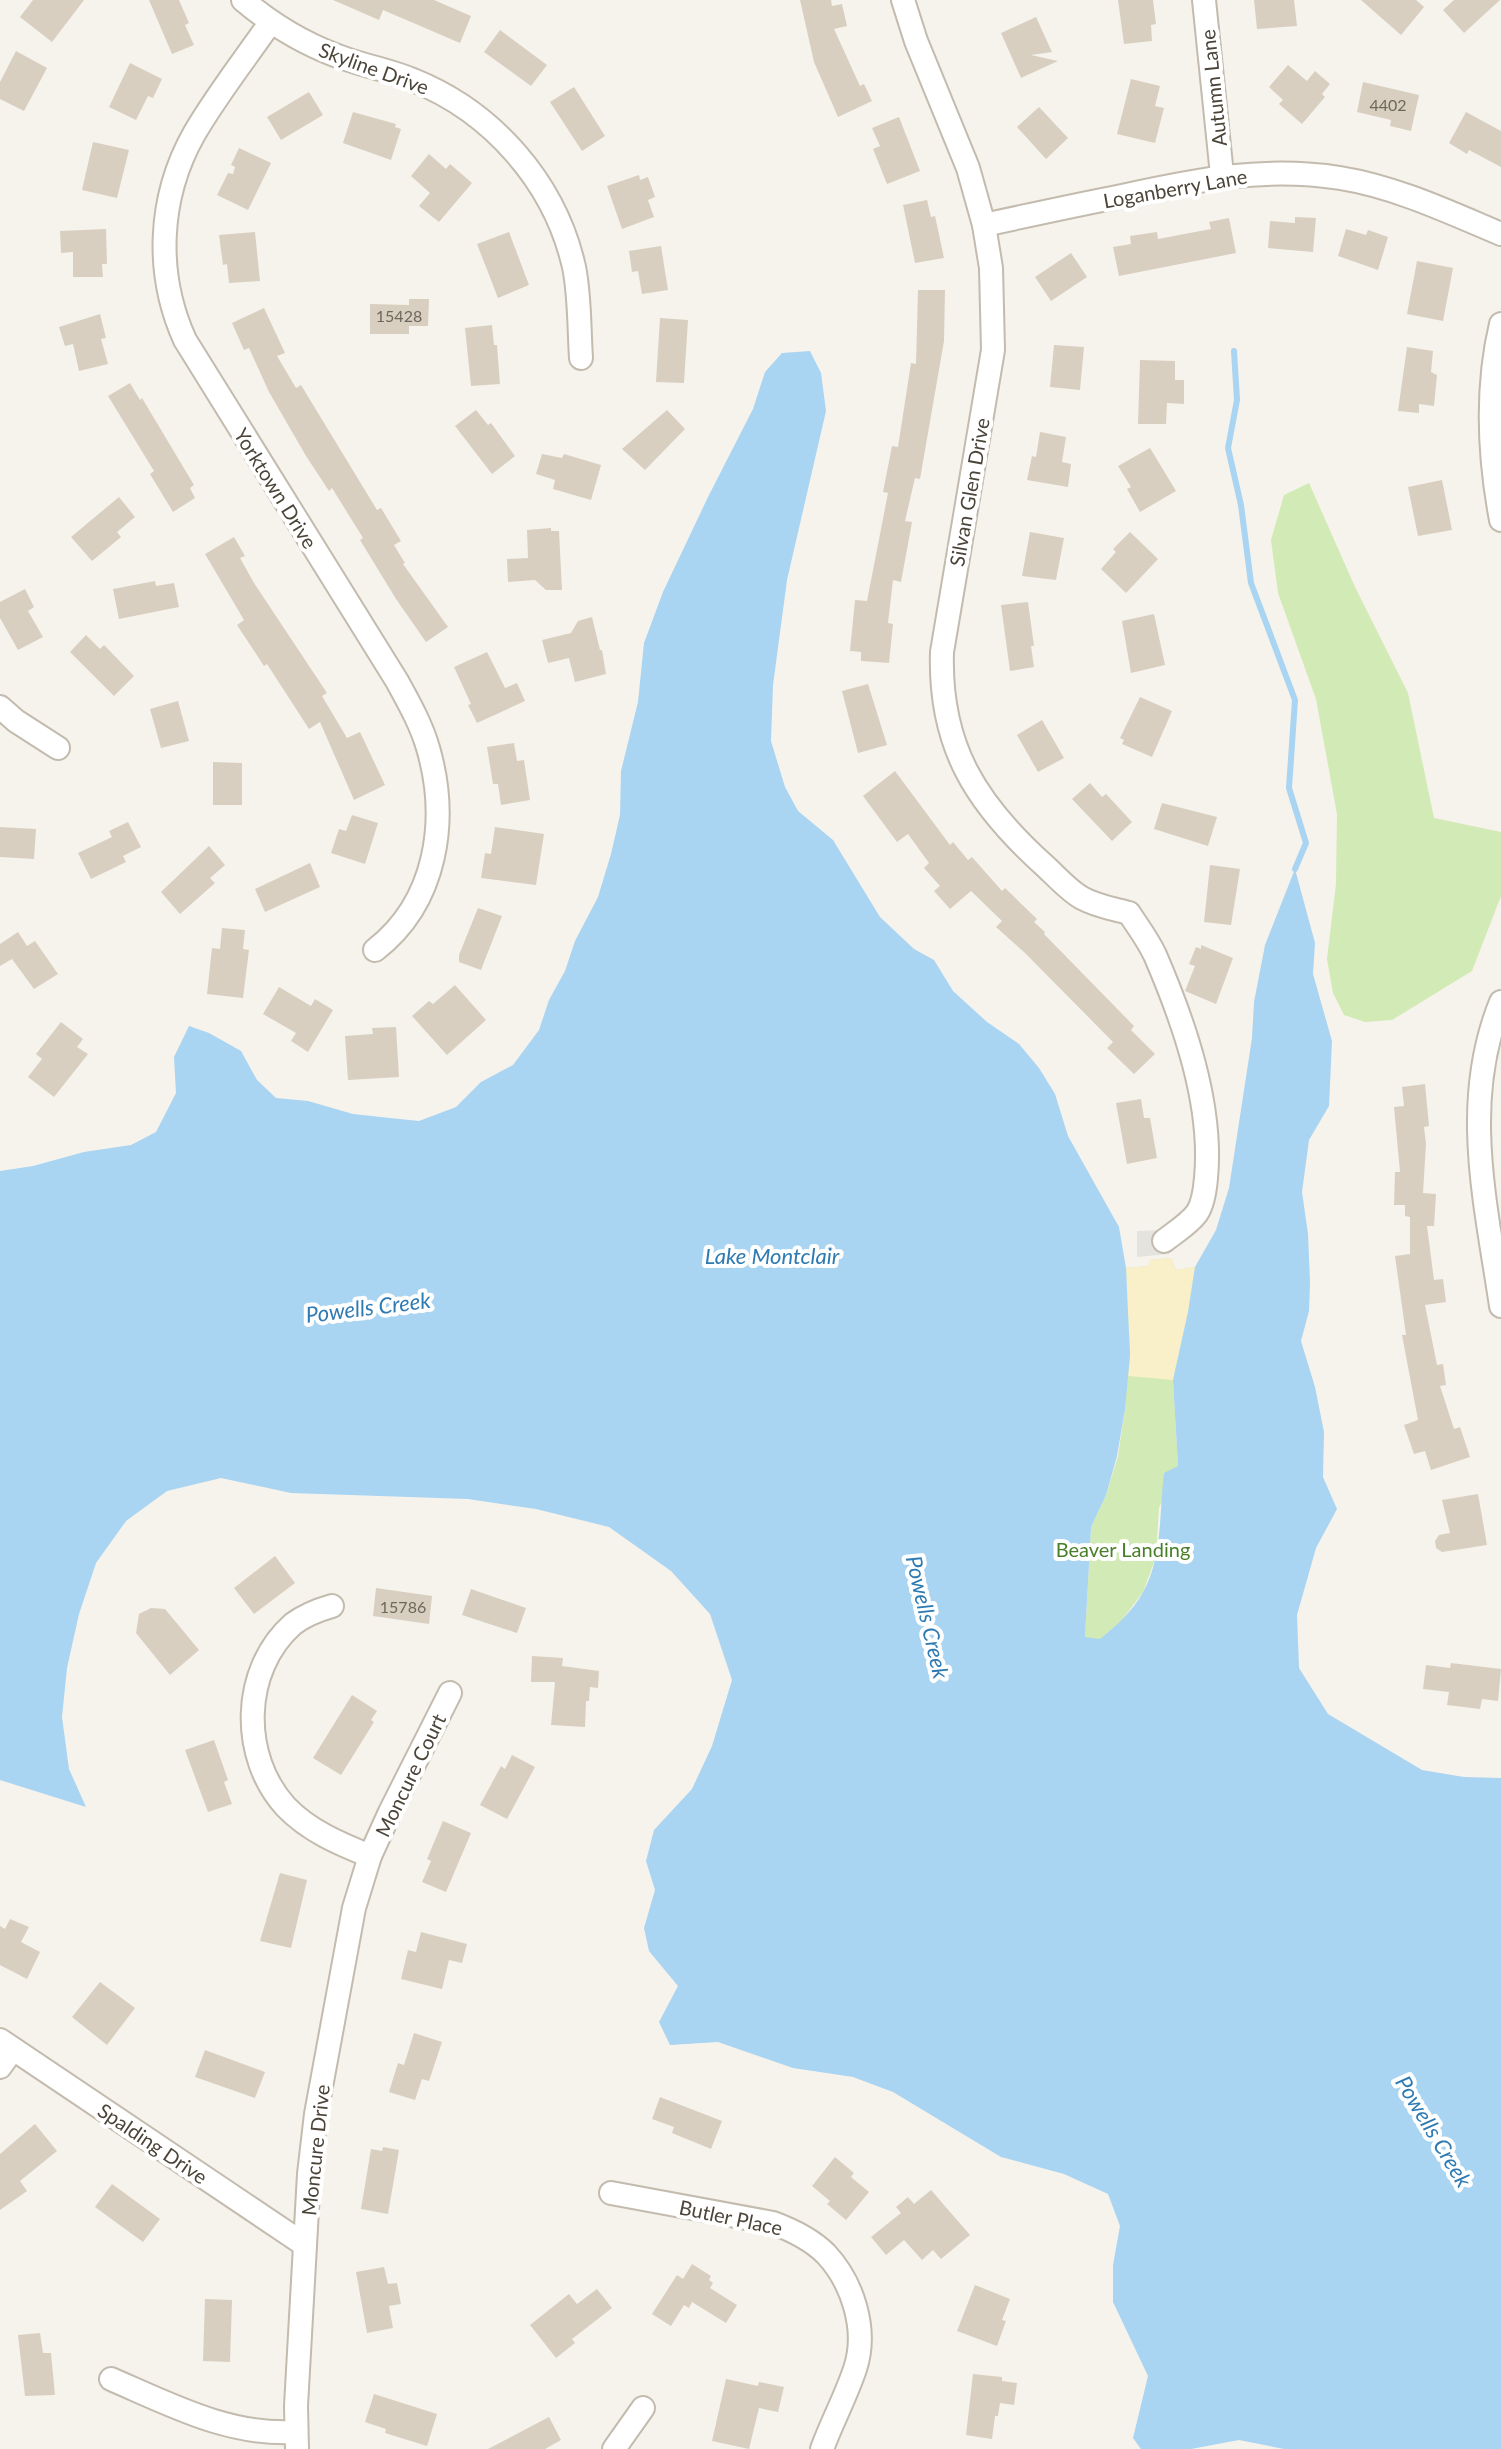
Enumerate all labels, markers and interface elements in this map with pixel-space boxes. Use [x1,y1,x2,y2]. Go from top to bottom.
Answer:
street label: Autumn Lane [1195,28,1231,148]
street label: Skyline Drive [316,37,432,99]
house number: 4402 [1369,95,1407,114]
street label: Loganberry Lane [1101,164,1249,212]
house number: 15428 [376,306,422,325]
street label: Silvan Glen Drive [944,416,994,568]
street label: Yorktown Drive [230,424,322,552]
water label: Lake Montclair [705,1242,840,1269]
water label: Powells Creek [304,1286,432,1328]
park label: Beaver Landing [1056,1537,1190,1561]
water label: Powells Creek [901,1553,955,1682]
house number: 15786 [380,1597,426,1616]
street label: Moncure Court [370,1709,450,1841]
water label: Powells Creek [1390,2070,1478,2192]
street label: Moncure Drive [296,2083,334,2217]
street label: Spalding Drive [94,2098,212,2188]
street label: Butler Place [677,2194,785,2240]

